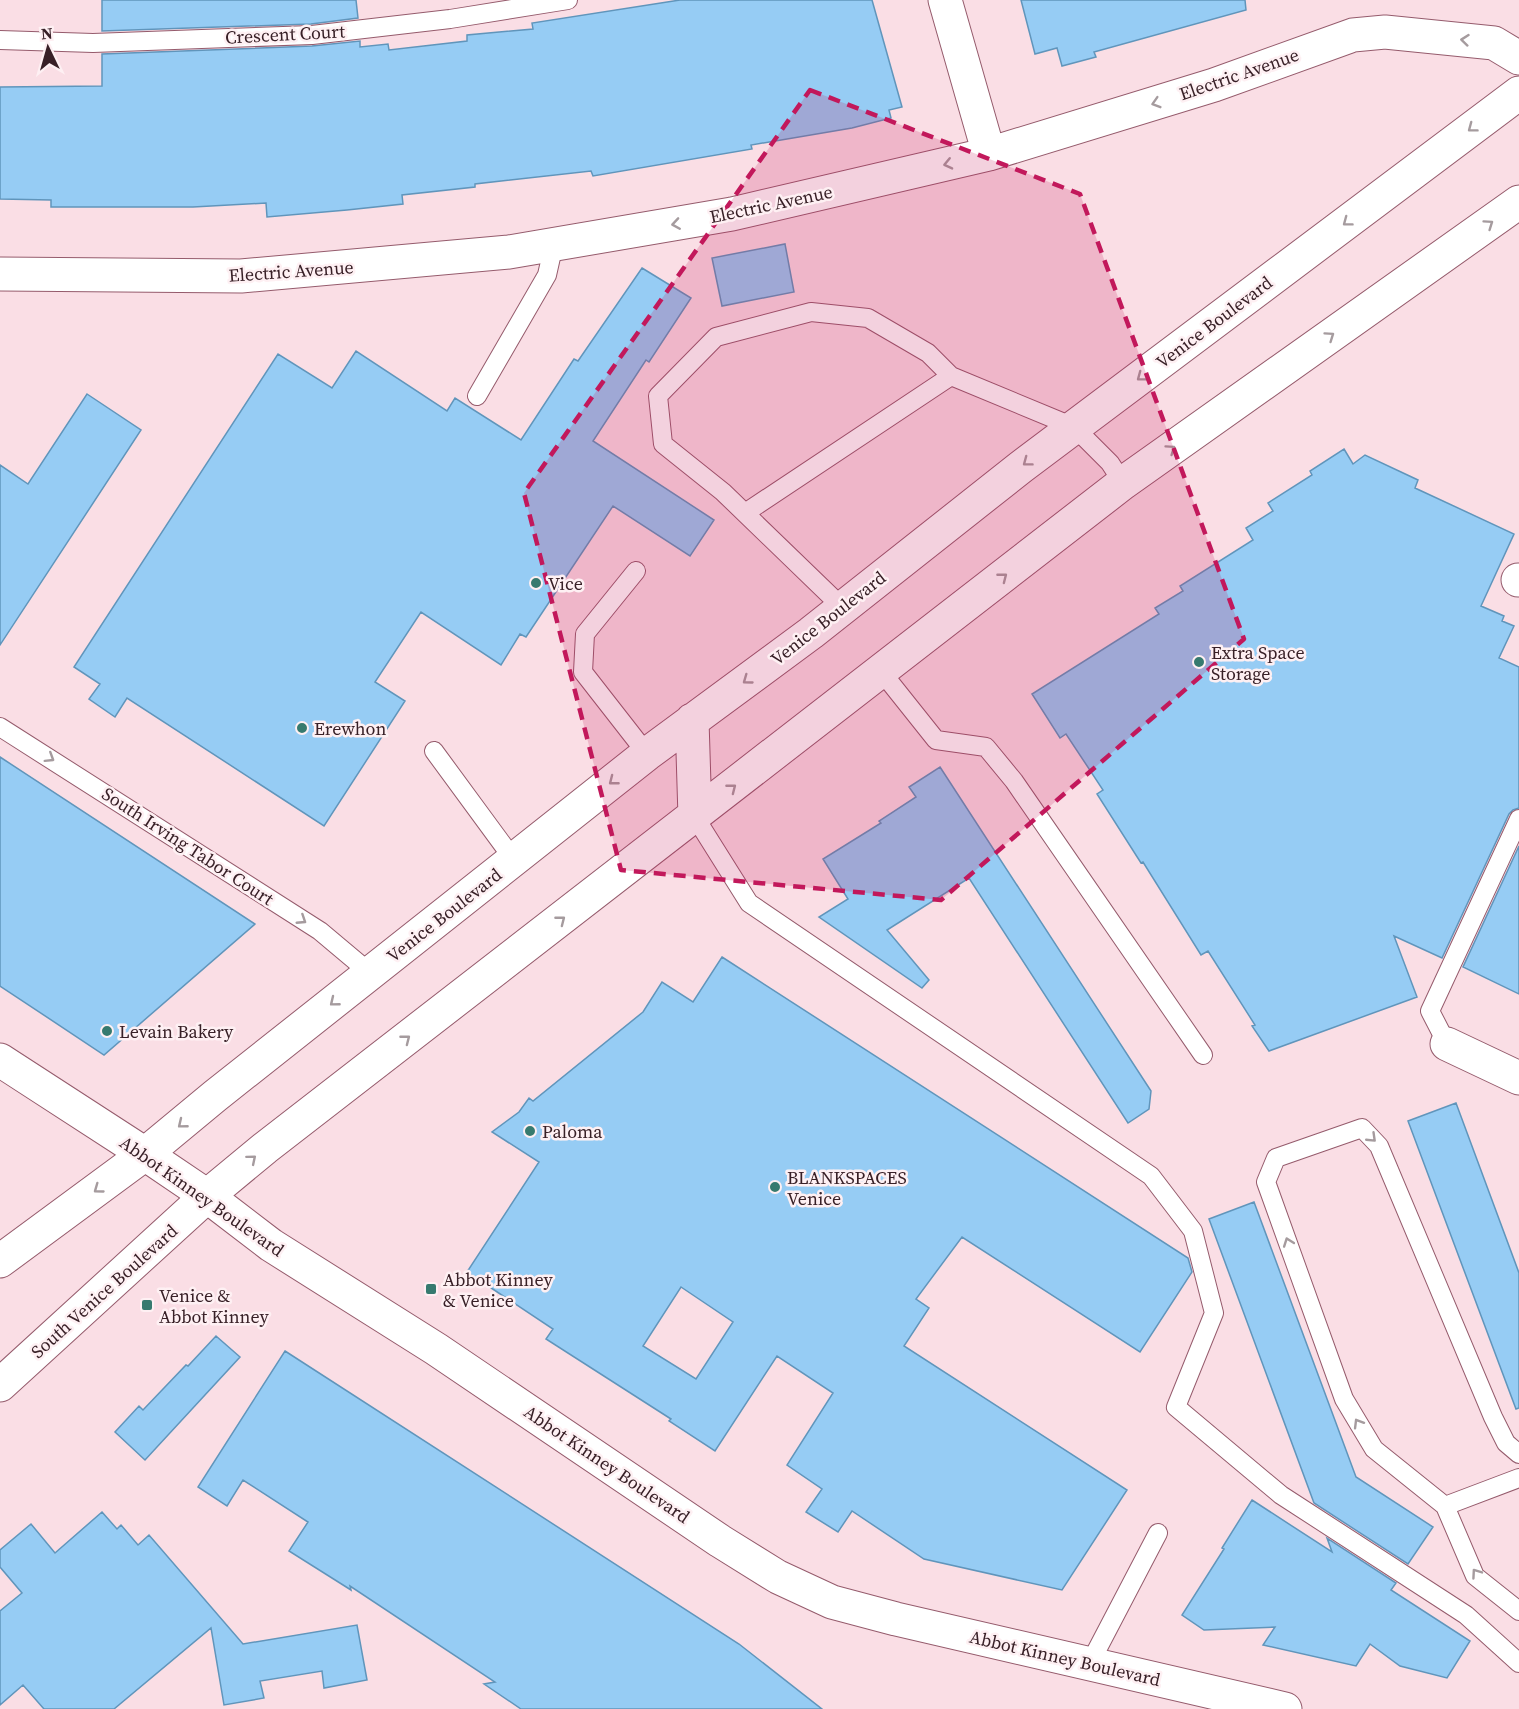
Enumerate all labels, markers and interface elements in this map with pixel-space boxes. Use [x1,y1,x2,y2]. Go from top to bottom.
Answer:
north arrow [18,18,78,78]
street label: Crescent Court [224,18,346,50]
text: N [40,22,54,45]
one-way arrow [1460,34,1469,47]
street label: Electric Avenue [1176,42,1302,106]
one-way arrow [1151,96,1162,108]
one-way arrow [1468,121,1479,132]
one-way arrow [944,156,954,169]
street label: Electric Avenue [707,179,835,229]
one-way arrow [1343,214,1354,225]
one-way arrow [671,217,681,229]
one-way arrow [1482,220,1493,231]
street label: Electric Avenue [228,254,354,288]
street label: Venice Boulevard [1151,270,1277,374]
one-way arrow [1323,332,1334,343]
one-way arrow [1137,370,1148,381]
one-way arrow [1164,445,1175,456]
one-way arrow [1023,455,1034,466]
street label: Venice Boulevard [765,565,891,671]
place label: Vice [548,571,583,596]
one-way arrow [996,573,1007,584]
marker: Vice [529,576,543,590]
place label: Extra Space Storage [1211,640,1305,686]
marker: Extra Space Storage [1192,655,1206,669]
one-way arrow [743,672,754,683]
place label: Erewhon [314,716,386,741]
marker: Erewhon [295,721,309,735]
one-way arrow [44,751,54,763]
one-way arrow [609,774,620,785]
street label: South Irving Tabor Court [97,781,279,911]
one-way arrow [725,784,736,795]
street label: Venice Boulevard [381,862,507,968]
one-way arrow [295,913,306,924]
one-way arrow [554,917,565,928]
one-way arrow [330,994,341,1005]
place label: Levain Bakery [119,1019,234,1044]
marker: Levain Bakery [100,1024,114,1038]
one-way arrow [400,1036,411,1047]
one-way arrow [178,1117,189,1128]
place label: Paloma [542,1119,603,1144]
marker: Paloma [523,1124,537,1138]
street label: Abbot Kinney Boulevard [115,1130,289,1262]
one-way arrow [1364,1131,1375,1142]
one-way arrow [246,1155,257,1166]
place label: BLANKSPACES Venice [787,1165,907,1211]
marker: BLANKSPACES Venice [768,1180,782,1194]
one-way arrow [94,1182,105,1193]
street label: South Venice Boulevard [25,1218,183,1364]
one-way arrow [1282,1237,1295,1248]
place label: Abbot Kinney & Venice [443,1267,553,1313]
marker: Abbot Kinney & Venice [424,1282,438,1296]
place label: Venice & Abbot Kinney [159,1283,269,1329]
marker: Venice & Abbot Kinney [140,1298,154,1312]
street label: Abbot Kinney Boulevard [519,1399,695,1529]
one-way arrow [1354,1419,1366,1429]
one-way arrow [1472,1569,1483,1580]
street label: Abbot Kinney Boulevard [967,1624,1163,1692]

